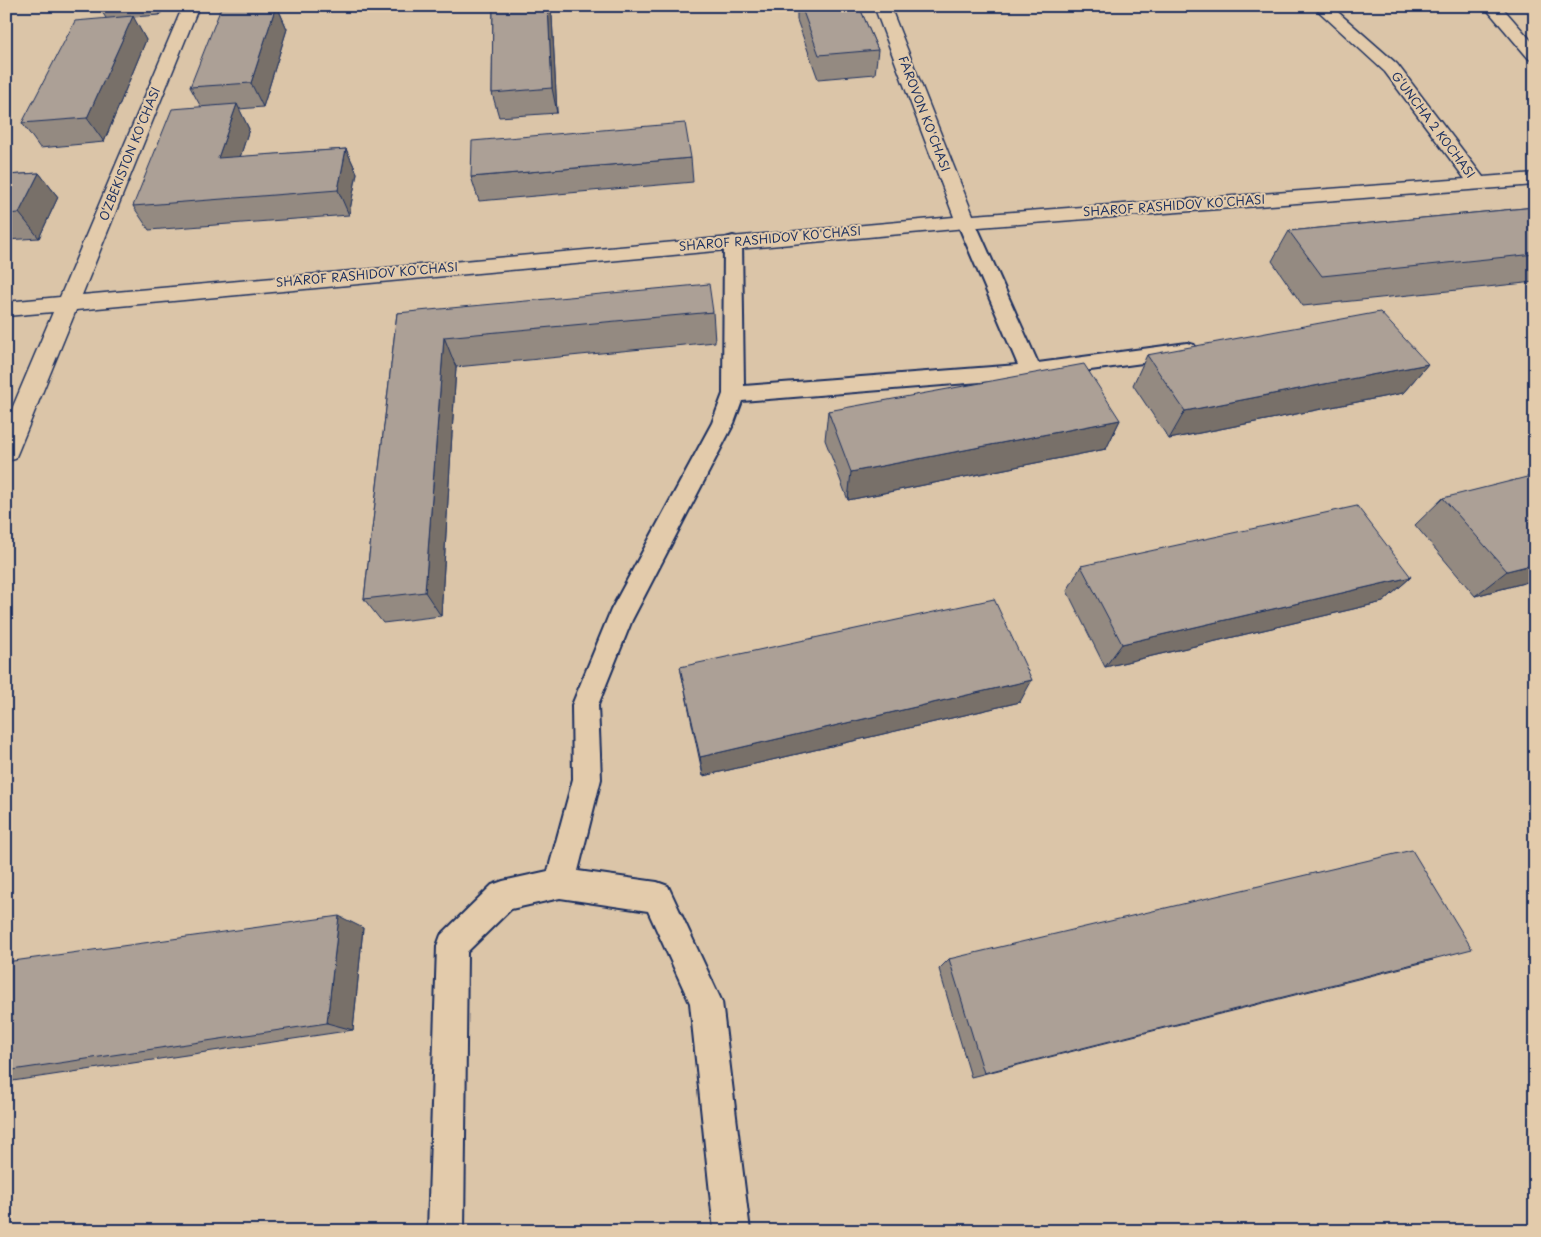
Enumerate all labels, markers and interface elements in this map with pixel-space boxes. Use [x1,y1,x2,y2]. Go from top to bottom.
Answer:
street label: FAROVON KO'CHASI [895,53,955,174]
street label: G‘UNCHA 2 KOCHASI [1388,67,1480,182]
street label: O‘ZBEKISTON KO'CHASI [94,84,164,223]
street label: SHAROF RASHIDOV KO'CHASI [1082,190,1266,220]
street label: SHAROF RASHIDOV KO'CHASI [678,221,862,255]
street label: SHAROF RASHIDOV KO'CHASI [275,257,459,291]

